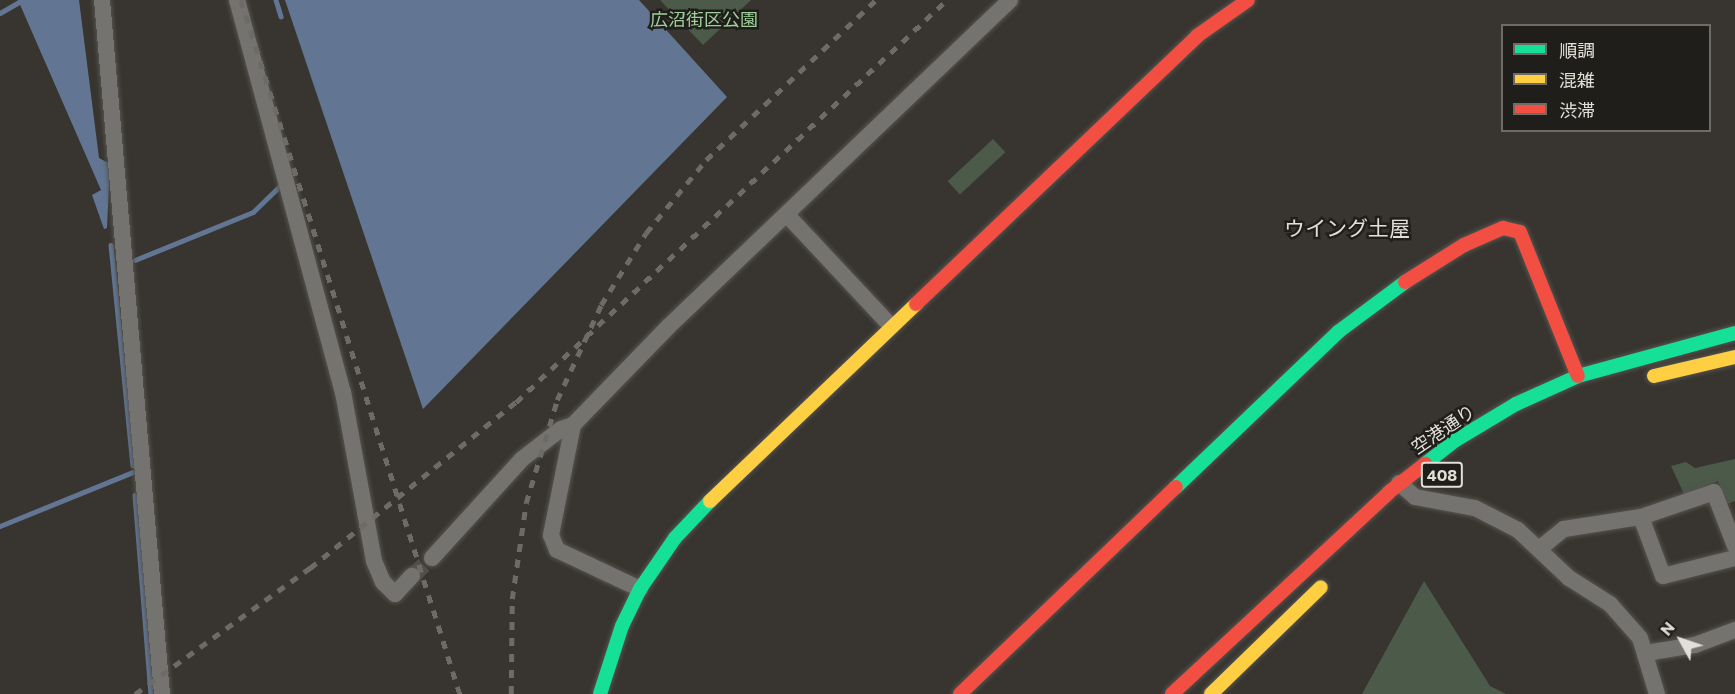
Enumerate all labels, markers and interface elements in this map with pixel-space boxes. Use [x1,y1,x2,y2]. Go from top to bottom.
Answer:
park label: 広沼街区公園 [650,8,758,30]
legend [1501,24,1711,132]
text: 順調 [1559,39,1595,61]
text: 混雑 [1559,69,1595,91]
text: 渋滞 [1559,99,1595,121]
district label: ウイング土屋 [1284,215,1410,241]
street label: 空港通り [1407,400,1479,458]
road number: 408 [1420,462,1464,488]
north arrow [1651,610,1711,670]
text: N [1656,617,1678,639]

